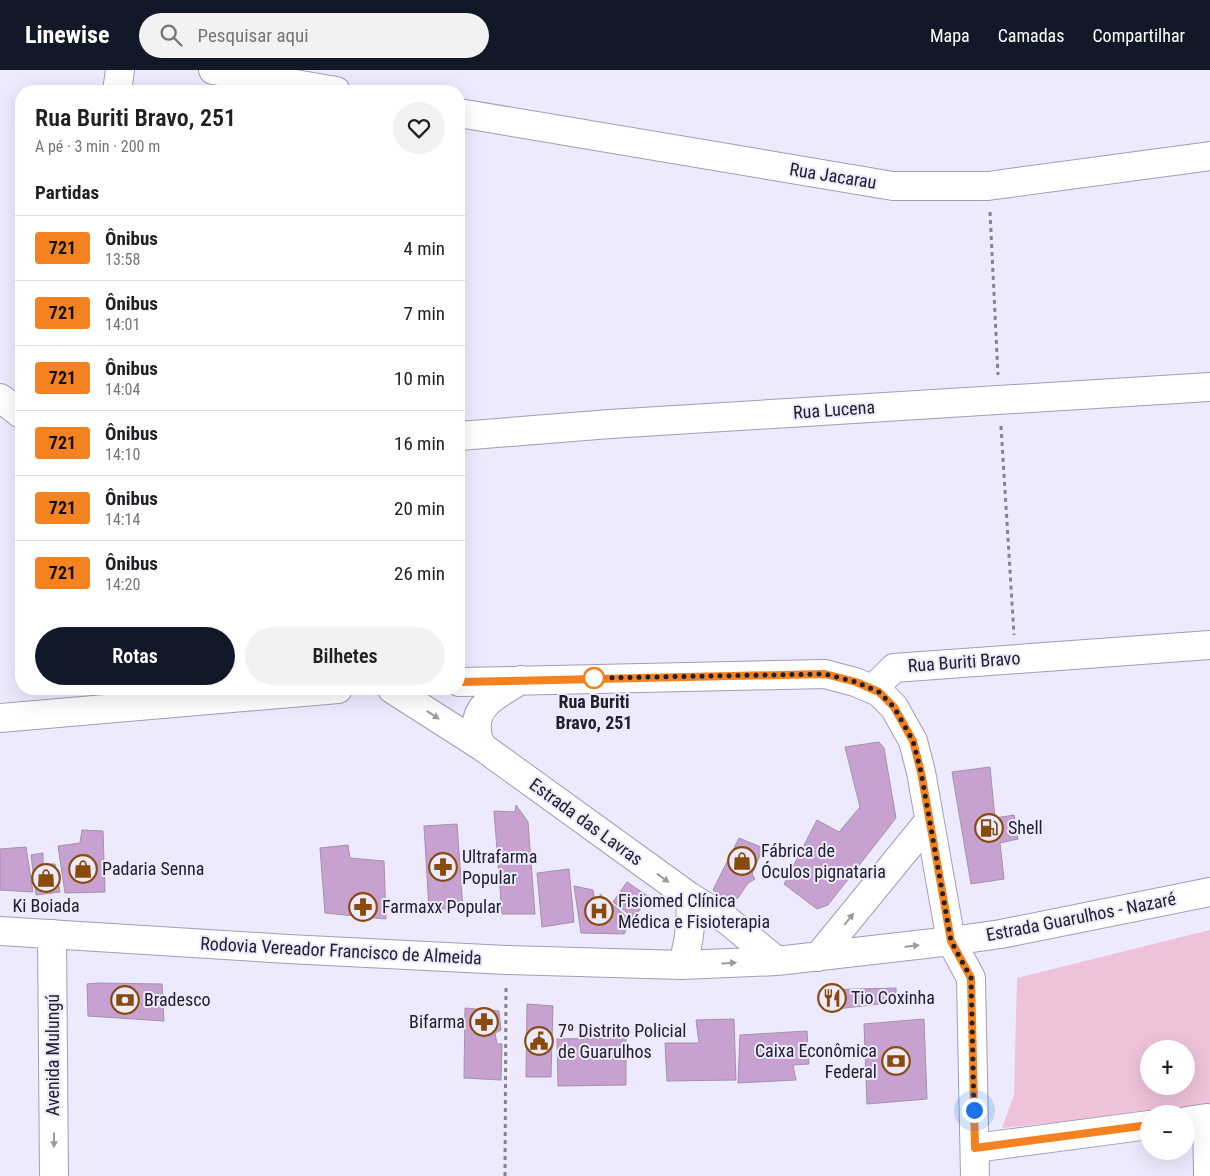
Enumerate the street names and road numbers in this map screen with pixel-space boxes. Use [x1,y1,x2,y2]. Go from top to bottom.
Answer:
street label: Rua Jacarau [788,158,878,193]
street label: Rua Lucena [792,396,876,423]
street label: Rua Buriti Bravo [907,647,1021,676]
street label: Estrada das Lavras [526,774,647,870]
street label: Estrada Guarulhos - Nazaré [984,888,1178,945]
street label: Rodovia Vereador Francisco de Almeida [200,933,482,968]
street label: Avenida Mulungú [42,994,63,1116]

